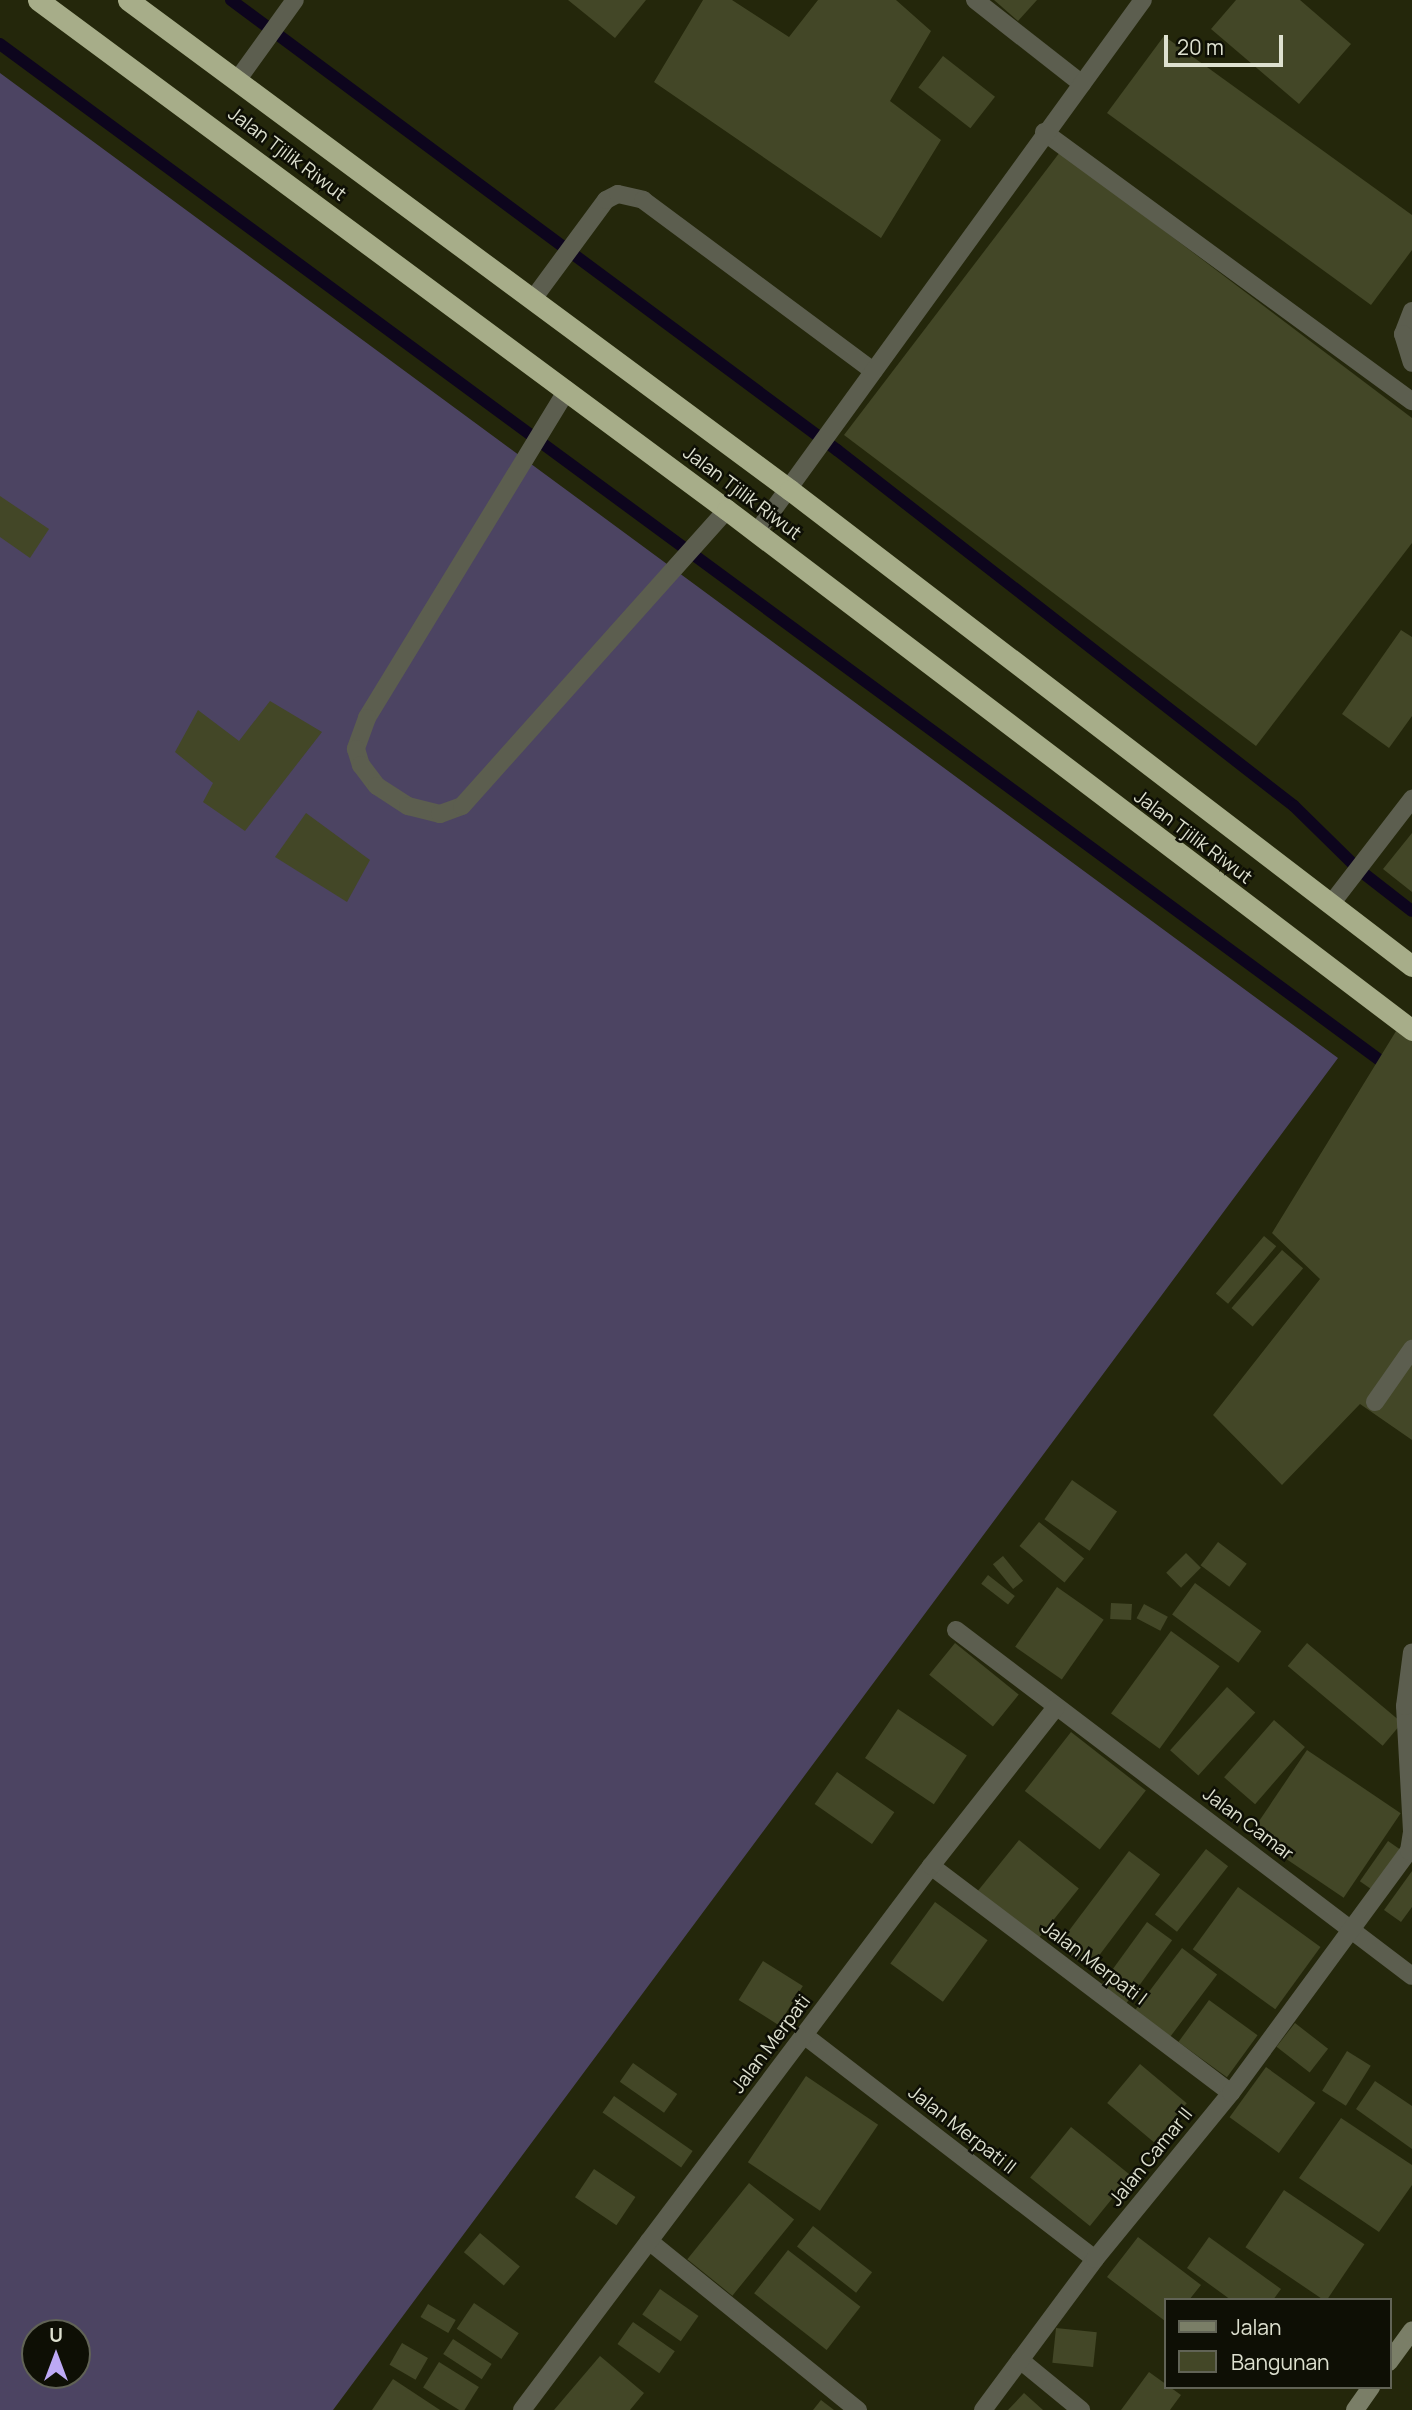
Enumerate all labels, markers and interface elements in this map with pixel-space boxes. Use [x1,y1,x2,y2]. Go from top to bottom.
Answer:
scale bar [1167,21,1286,65]
text: 20 m [1177,33,1224,61]
street label: Jalan Tjilik Riwut [223,102,351,206]
street label: Jalan Tjilik Riwut [678,441,806,545]
street label: Jalan Tjilik Riwut [1129,785,1257,889]
street label: Jalan Camar [1198,1783,1298,1865]
street label: Jalan Merpati I [1037,1916,1151,2010]
street label: Jalan Merpati [727,1990,815,2098]
street label: Jalan Merpati II [904,2081,1020,2179]
street label: Jalan Camar II [1104,2103,1198,2211]
legend [1164,2298,1391,2389]
text: Jalan [1231,2313,1281,2341]
north arrow [21,2319,91,2389]
text: U [49,2322,63,2348]
text: Bangunan [1231,2348,1330,2376]

